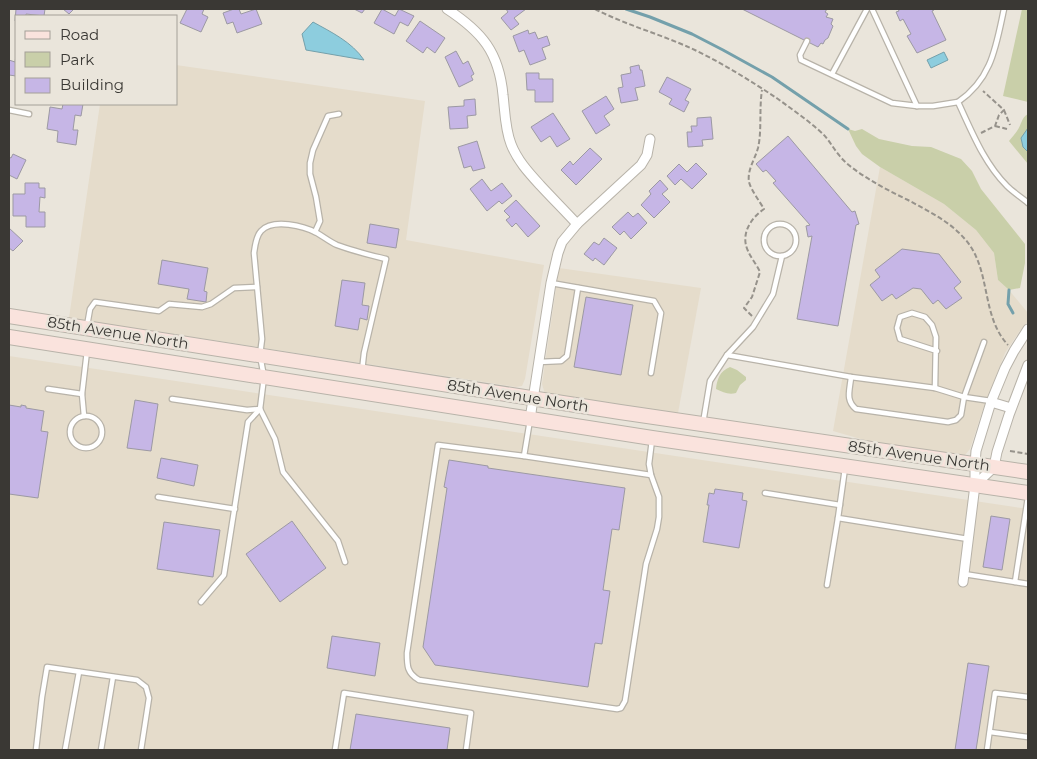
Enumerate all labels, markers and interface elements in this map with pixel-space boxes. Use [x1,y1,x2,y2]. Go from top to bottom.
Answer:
legend [15,15,178,105]
text: Road [60,25,99,44]
text: Park [60,50,94,69]
text: Building [60,75,124,94]
street label: 85th Avenue North [46,312,190,353]
street label: 85th Avenue North [446,375,590,416]
street label: 85th Avenue North [847,436,991,475]

